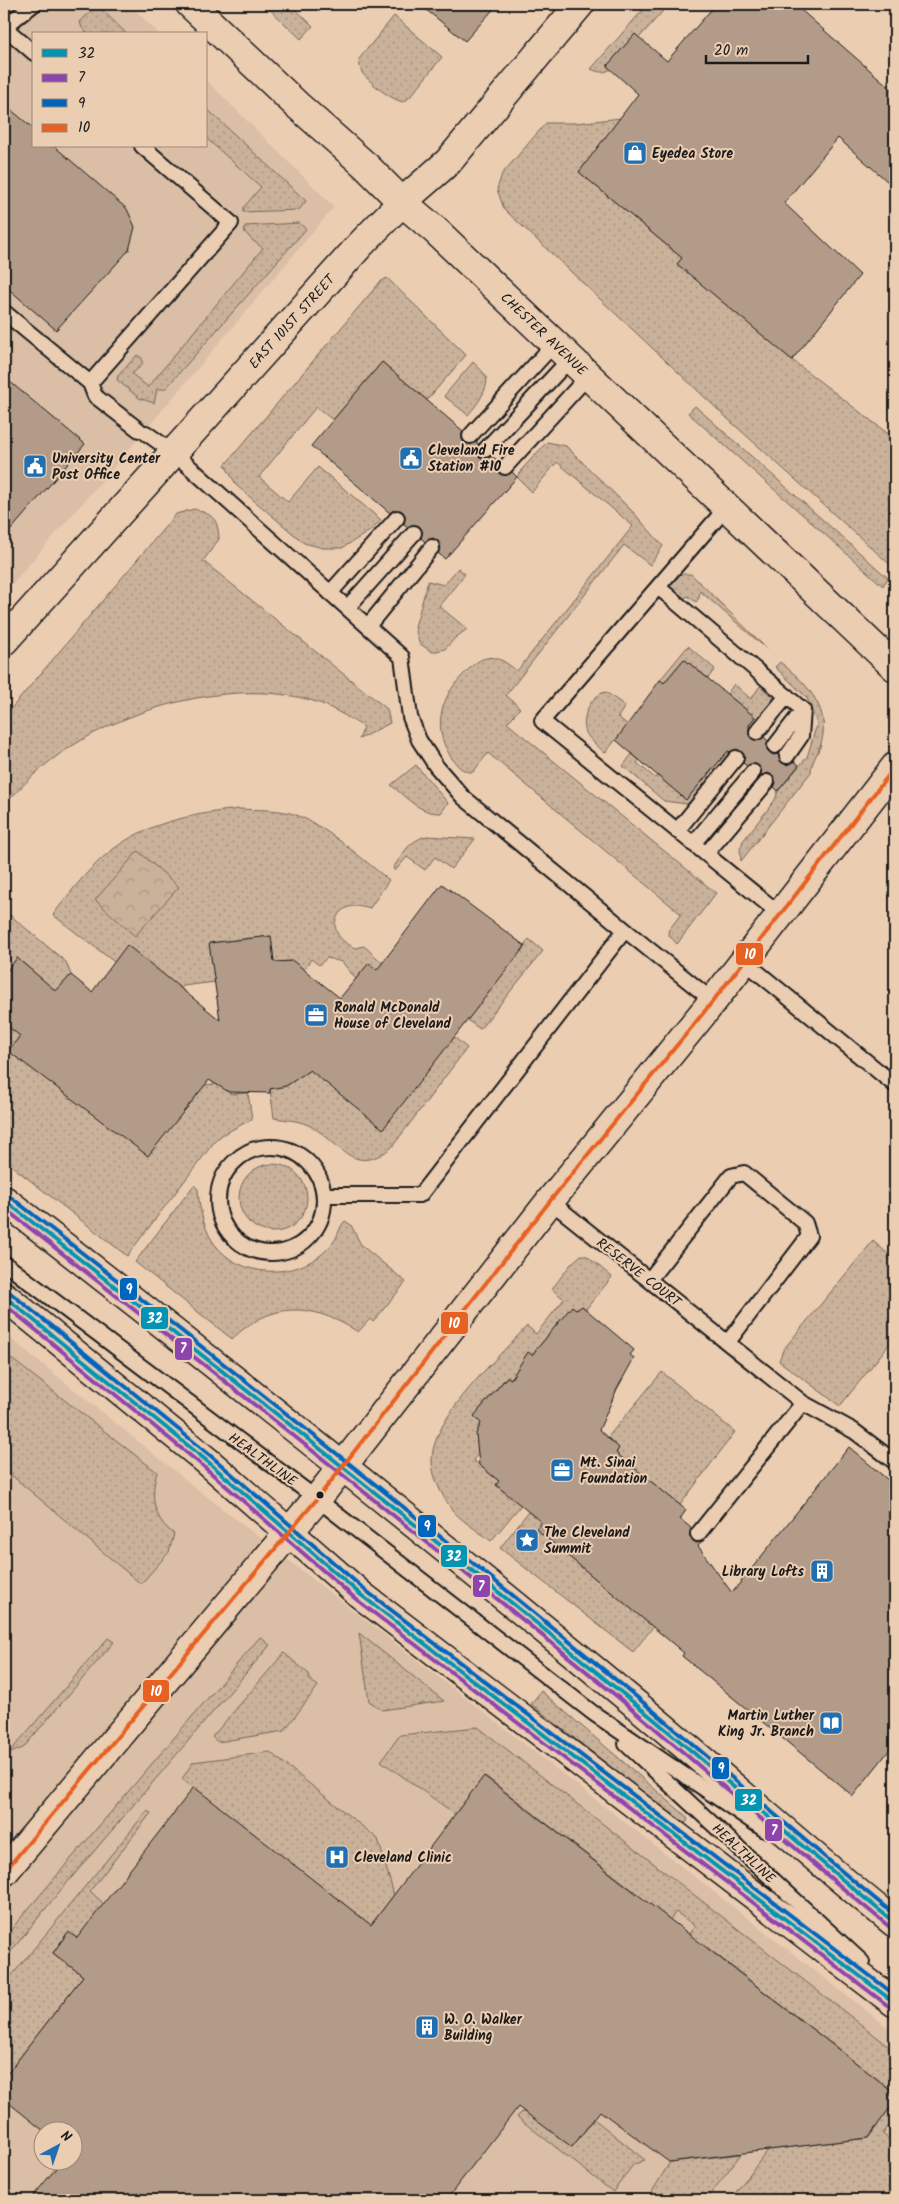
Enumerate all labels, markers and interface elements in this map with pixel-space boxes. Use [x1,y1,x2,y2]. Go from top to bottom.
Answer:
legend [32,32,208,148]
scale bar [706,32,809,64]
text: 20 m [714,39,748,63]
text: 32 [78,42,95,66]
text: 7 [78,66,86,90]
text: 9 [78,92,86,116]
text: 10 [78,116,91,140]
shop icon: Eyedea Store [622,140,648,166]
place label: Eyedea Store [652,143,733,165]
street label: EAST 101ST STREET [244,269,342,374]
street label: CHESTER AVENUE [495,287,593,382]
place label: Cleveland Fire Station #10 [428,440,515,478]
public building icon: Cleveland Fire Station #10 [398,445,424,471]
place label: University Center Post Office [52,448,161,486]
public building icon: University Center Post Office [22,453,48,479]
line badge: 10 [735,942,764,966]
text: 10 [744,944,757,966]
place label: Ronald McDonald House of Cleveland [334,997,451,1035]
office icon: Ronald McDonald House of Cleveland [303,1002,329,1028]
street label: RESERVE COURT [591,1233,687,1314]
line badge: 9 [119,1277,138,1301]
text: 9 [125,1279,133,1301]
line badge: 32 [140,1306,169,1330]
text: 32 [146,1308,163,1330]
line badge: 10 [440,1311,469,1335]
text: 10 [448,1313,461,1335]
line badge: 7 [174,1337,193,1361]
text: 7 [180,1338,187,1360]
street label: HEALTHLINE [223,1427,302,1493]
place label: Mt. Sinai Foundation [580,1452,648,1490]
office icon: Mt. Sinai Foundation [549,1457,575,1483]
unlabelled marker [315,1490,325,1500]
line badge: 9 [417,1514,437,1538]
text: 9 [423,1516,431,1538]
place label: The Cleveland Summit [544,1522,630,1560]
place icon: The Cleveland Summit [514,1527,540,1553]
line badge: 32 [440,1544,468,1568]
text: 32 [445,1546,462,1568]
building icon: Library Lofts [809,1558,835,1584]
place label: Library Lofts [722,1561,804,1583]
line badge: 7 [472,1574,491,1598]
text: 7 [478,1576,485,1598]
line badge: 10 [142,1679,170,1703]
text: 10 [150,1681,163,1703]
place label: Martin Luther King Jr. Branch [718,1705,815,1743]
library icon: Martin Luther King Jr. Branch [818,1710,844,1736]
line badge: 9 [711,1756,730,1780]
text: 9 [717,1758,725,1780]
line badge: 32 [734,1788,763,1812]
text: 32 [740,1790,757,1812]
street label: HEALTHLINE [706,1818,781,1890]
line badge: 7 [764,1818,783,1842]
text: 7 [771,1820,778,1842]
hospital icon: Cleveland Clinic [324,1844,350,1870]
place label: Cleveland Clinic [354,1847,452,1869]
place label: W. O. Walker Building [444,2009,523,2047]
building icon: W. O. Walker Building [414,2014,440,2040]
north arrow [32,2122,82,2172]
text: N [55,2126,76,2148]

